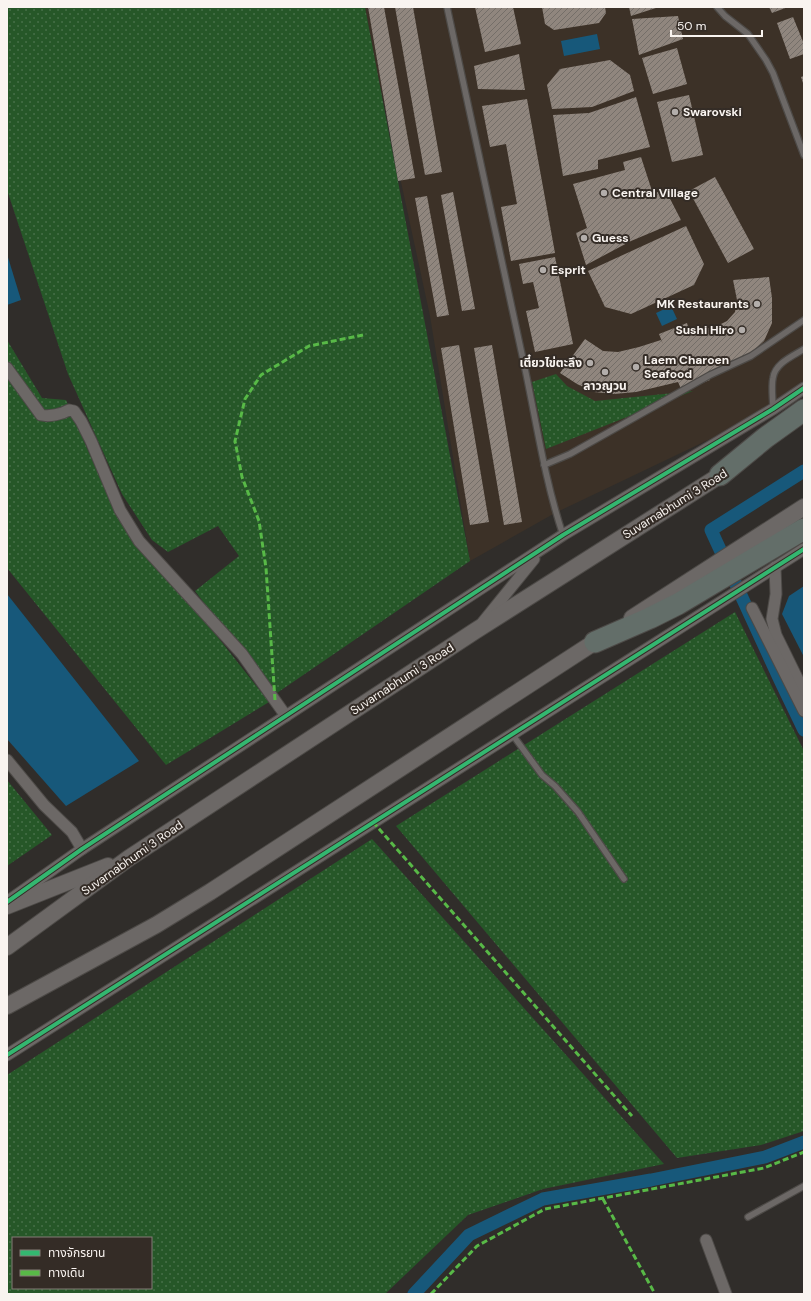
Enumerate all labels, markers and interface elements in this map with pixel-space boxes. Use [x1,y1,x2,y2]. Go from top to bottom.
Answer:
scale bar [671,12,762,38]
text: 50 m [677,18,706,34]
place label: Swarovski [683,104,742,120]
marker: Swarovski [670,107,680,117]
place label: Central Village [612,185,698,201]
marker: Central Village [599,188,609,198]
place label: Guess [592,230,629,246]
marker: Guess [579,233,589,243]
place label: Esprit [551,262,586,278]
marker: Esprit [538,265,548,275]
place label: MK Restaurants [657,296,749,312]
marker: MK Restaurants [752,299,762,309]
place label: Sushi Hiro [675,322,734,338]
marker: Sushi Hiro [737,325,747,335]
place label: Laem Charoen Seafood [644,352,729,382]
place label: เตี๋ยวไข่ตะลึง [519,354,582,371]
marker: เตี๋ยวไข่ตะลึง [585,358,595,368]
marker: Laem Charoen Seafood [631,362,641,372]
marker: ลาวญวน [600,367,610,377]
place label: ลาวญวน [583,378,627,394]
street label: Suvarnabhumi 3 Road [620,465,730,543]
street label: Suvarnabhumi 3 Road [347,639,457,719]
street label: Suvarnabhumi 3 Road [78,817,186,899]
legend [12,1237,152,1289]
text: ทางจักรยาน [48,1245,105,1261]
text: ทางเดิน [48,1265,85,1281]

